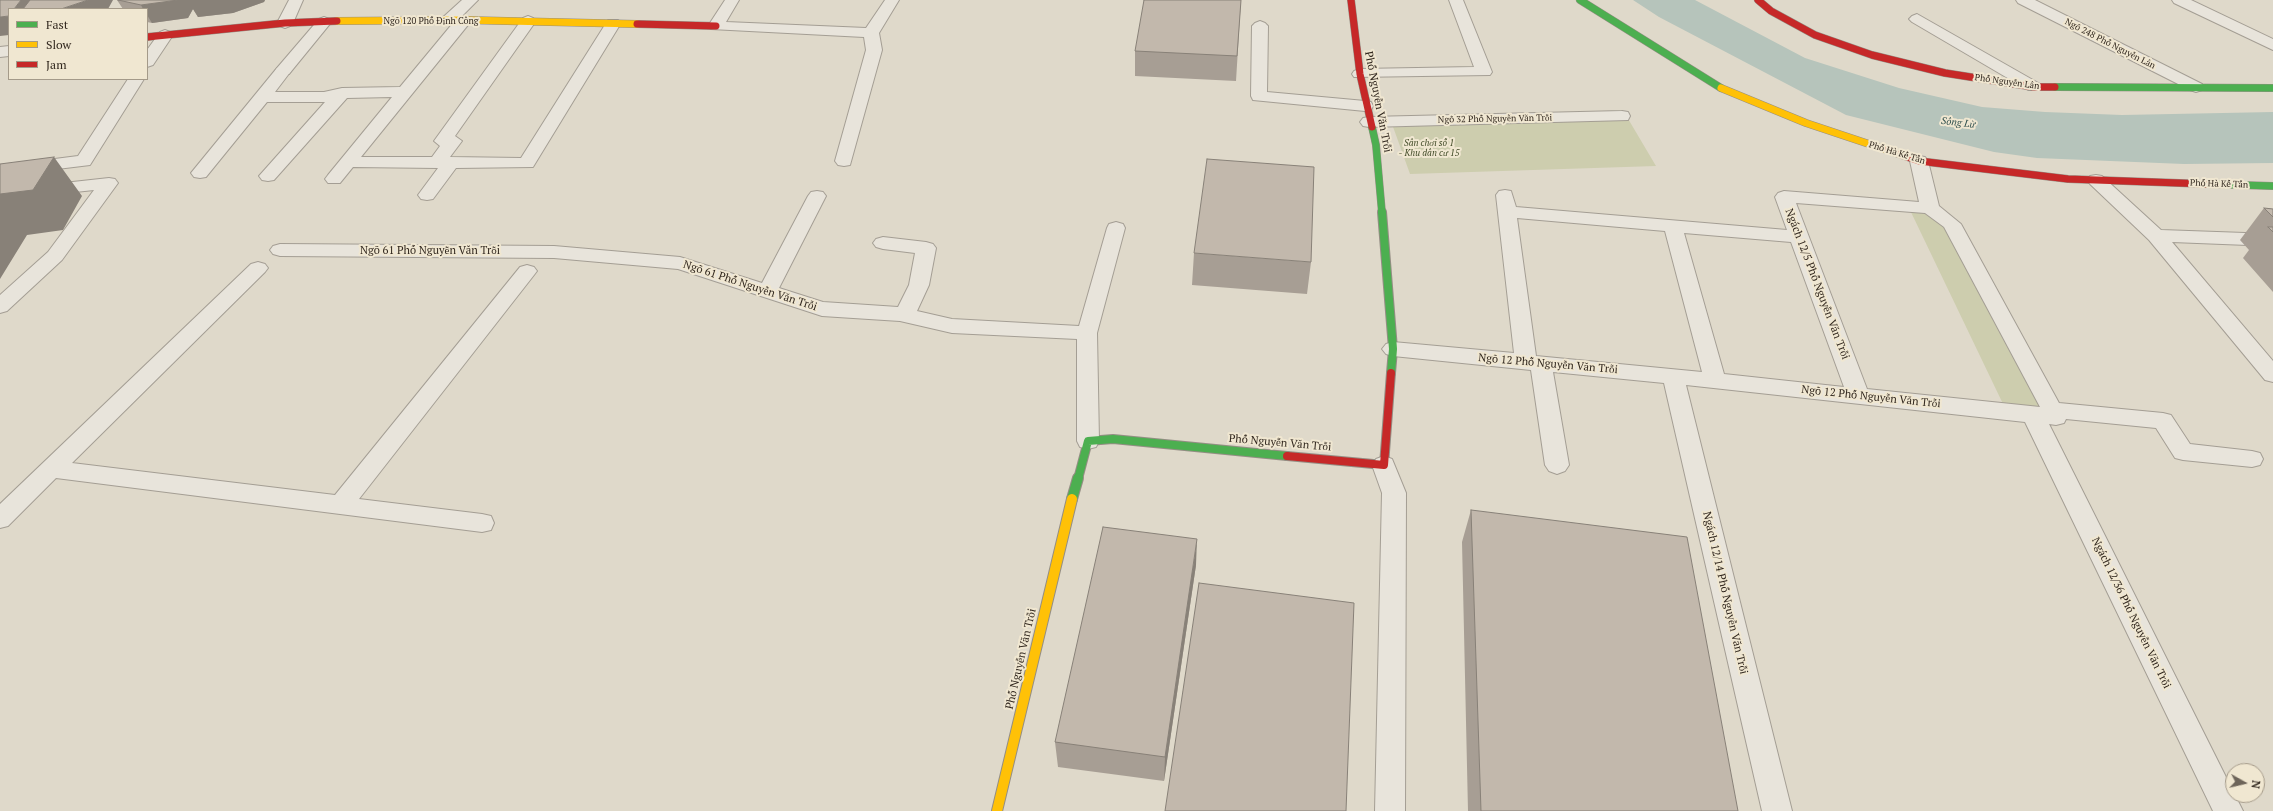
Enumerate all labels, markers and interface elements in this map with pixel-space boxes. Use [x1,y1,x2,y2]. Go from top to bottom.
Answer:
legend [8,8,148,80]
street label: Ngõ 120 Phố Định Công [383,16,479,26]
street label: Ngõ 248 Phố Nguyễn Lân [2063,16,2157,72]
text: Fast [46,17,68,32]
text: Slow [46,37,71,52]
street label: Phố Nguyễn Văn Trỗi [1362,50,1394,154]
text: Jam [46,57,67,72]
street label: Phố Nguyễn Lân [1974,72,2040,92]
street label: Ngõ 32 Phố Nguyễn Văn Trỗi [1438,113,1552,125]
water label: Sông Lừ [1940,115,1976,131]
park label: Sân chơi số 1 - Khu dân cư 15 [1399,138,1459,159]
street label: Phố Hà Kế Tấn [1868,139,1926,167]
street label: Phố Hà Kế Tấn [2190,178,2248,190]
street label: Ngách 12/5 Phố Nguyễn Văn Trỗi [1782,207,1852,361]
street label: Ngõ 61 Phố Nguyễn Văn Trỗi [360,244,500,258]
street label: Ngõ 61 Phố Nguyễn Văn Trỗi [681,258,819,314]
street label: Ngõ 12 Phố Nguyễn Văn Trỗi [1478,351,1618,377]
street label: Ngõ 12 Phố Nguyễn Văn Trỗi [1801,383,1941,411]
street label: Phố Nguyễn Văn Trỗi [1228,432,1332,454]
street label: Ngách 12/14 Phố Nguyễn Văn Trỗi [1700,510,1750,676]
street label: Ngách 12/36 Phố Nguyễn Văn Trỗi [2089,535,2173,691]
street label: Phố Nguyễn Văn Trỗi [1003,607,1039,711]
north arrow [2225,763,2265,803]
text: N [2248,779,2263,790]

